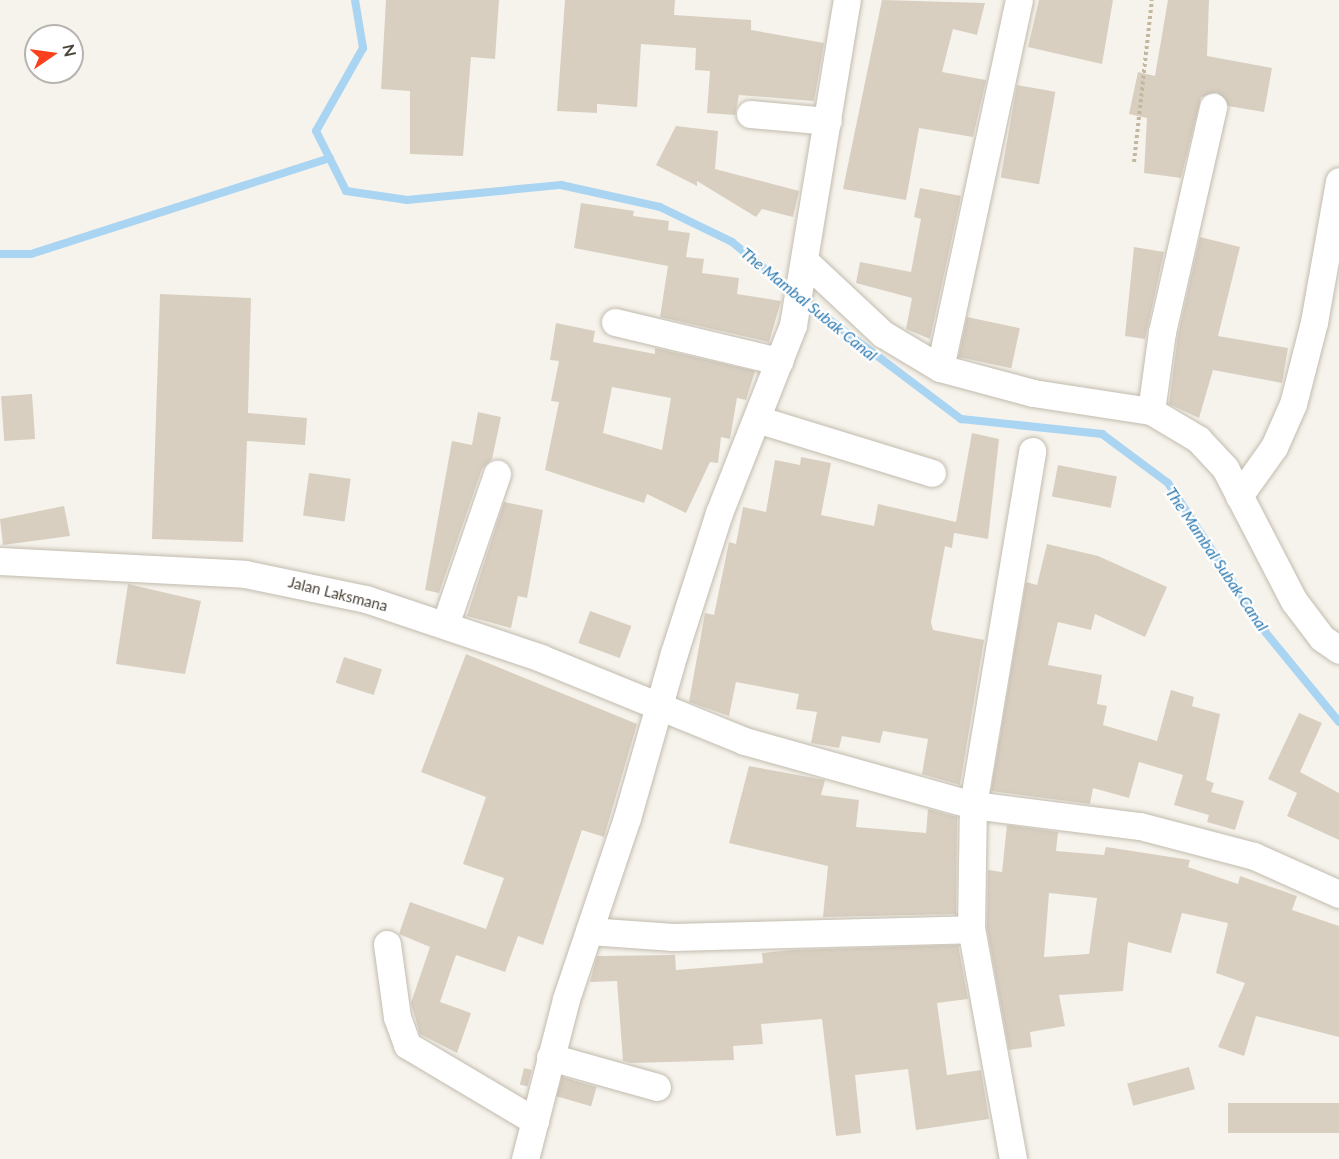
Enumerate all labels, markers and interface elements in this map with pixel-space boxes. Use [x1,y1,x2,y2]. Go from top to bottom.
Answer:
north arrow [24,24,84,84]
text: N [59,42,81,58]
water label: The Mambal Subak Canal [737,243,881,365]
water label: The Mambal Subak Canal [1162,483,1272,635]
street label: Jalan Laksmana [287,573,389,615]

